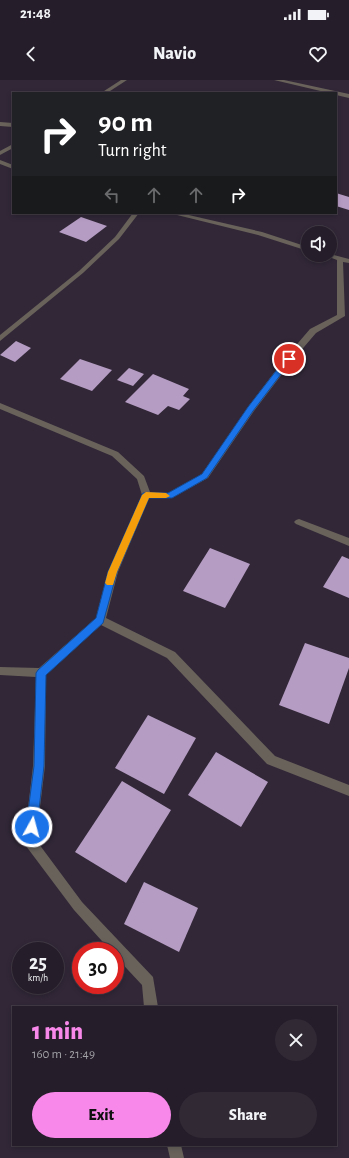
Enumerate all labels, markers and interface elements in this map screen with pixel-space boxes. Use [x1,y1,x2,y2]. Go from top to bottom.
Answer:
text: 21:48 [20,6,51,21]
icon: back [20,43,42,65]
icon: heart [307,43,329,65]
text: Navio [153,45,196,63]
icon: right [32,108,84,160]
text: 90 m [98,109,153,137]
text: Turn right [98,142,167,160]
icon: left [101,184,123,206]
icon: ahead [143,184,165,206]
icon: ahead [185,184,207,206]
icon: right [227,184,249,206]
map controls [301,226,337,262]
button: sound [301,226,337,262]
pin [272,342,306,376]
icon: arrive [278,348,300,370]
position arrow [11,806,53,848]
speed limit sign: 30 [72,942,124,994]
text: 25 [29,953,47,973]
text: km/h [28,973,48,983]
button: close [275,1019,317,1061]
text: 1 min [32,1020,83,1044]
text: 160 m · 21:49 [32,1048,95,1061]
button: Exit [32,1092,171,1138]
button: Share [179,1092,317,1138]

